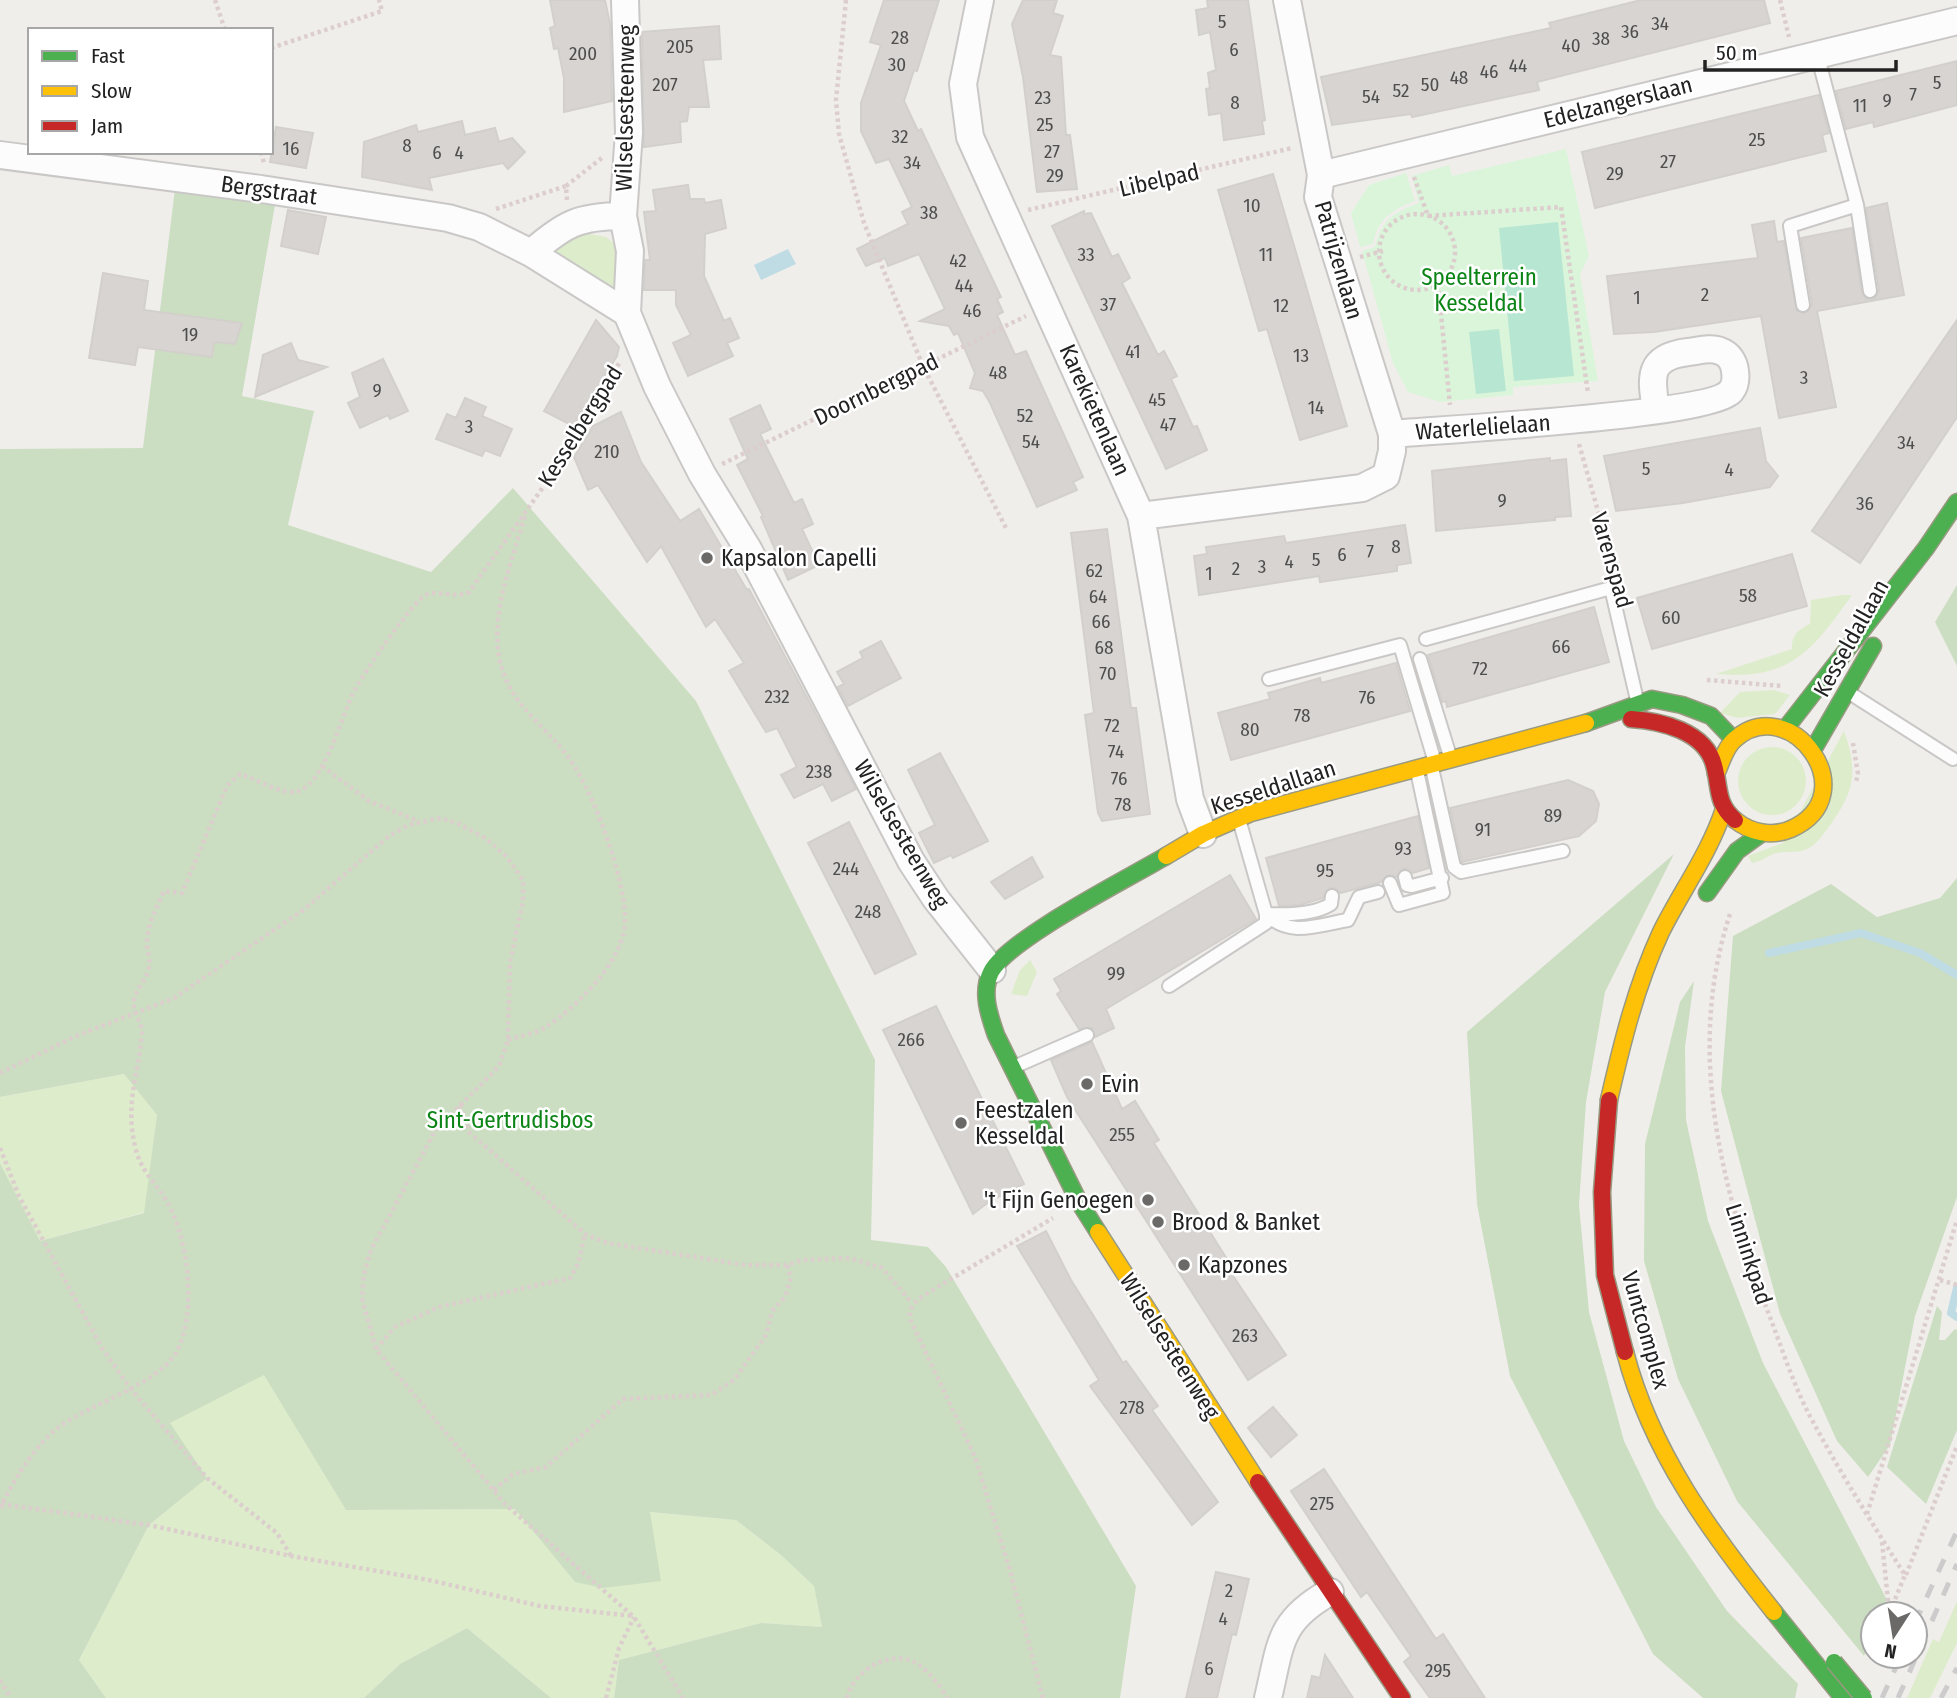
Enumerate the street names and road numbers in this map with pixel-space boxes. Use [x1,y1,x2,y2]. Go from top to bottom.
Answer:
street label: Wilselsesteenweg [610,24,640,192]
street label: Edelzangerslaan [1541,70,1695,134]
street label: Libelpad [1116,157,1202,203]
street label: Bergstraat [219,169,319,211]
street label: Patrijzenlaan [1309,197,1369,323]
street label: Karekietenlaan [1054,340,1136,480]
street label: Doornbergpad [809,347,943,431]
street label: Kesselbergpad [532,360,628,492]
street label: Waterlelielaan [1414,408,1552,446]
street label: Varenspad [1585,509,1639,611]
street label: Kesseldallaan [1807,574,1895,702]
street label: Kesseldallaan [1207,754,1339,820]
street label: Wilselsesteenweg [848,755,956,913]
street label: Linninkpad [1720,1200,1778,1308]
street label: Wilselsesteenweg [1114,1268,1226,1424]
street label: Vuntcomplex [1616,1268,1676,1392]

